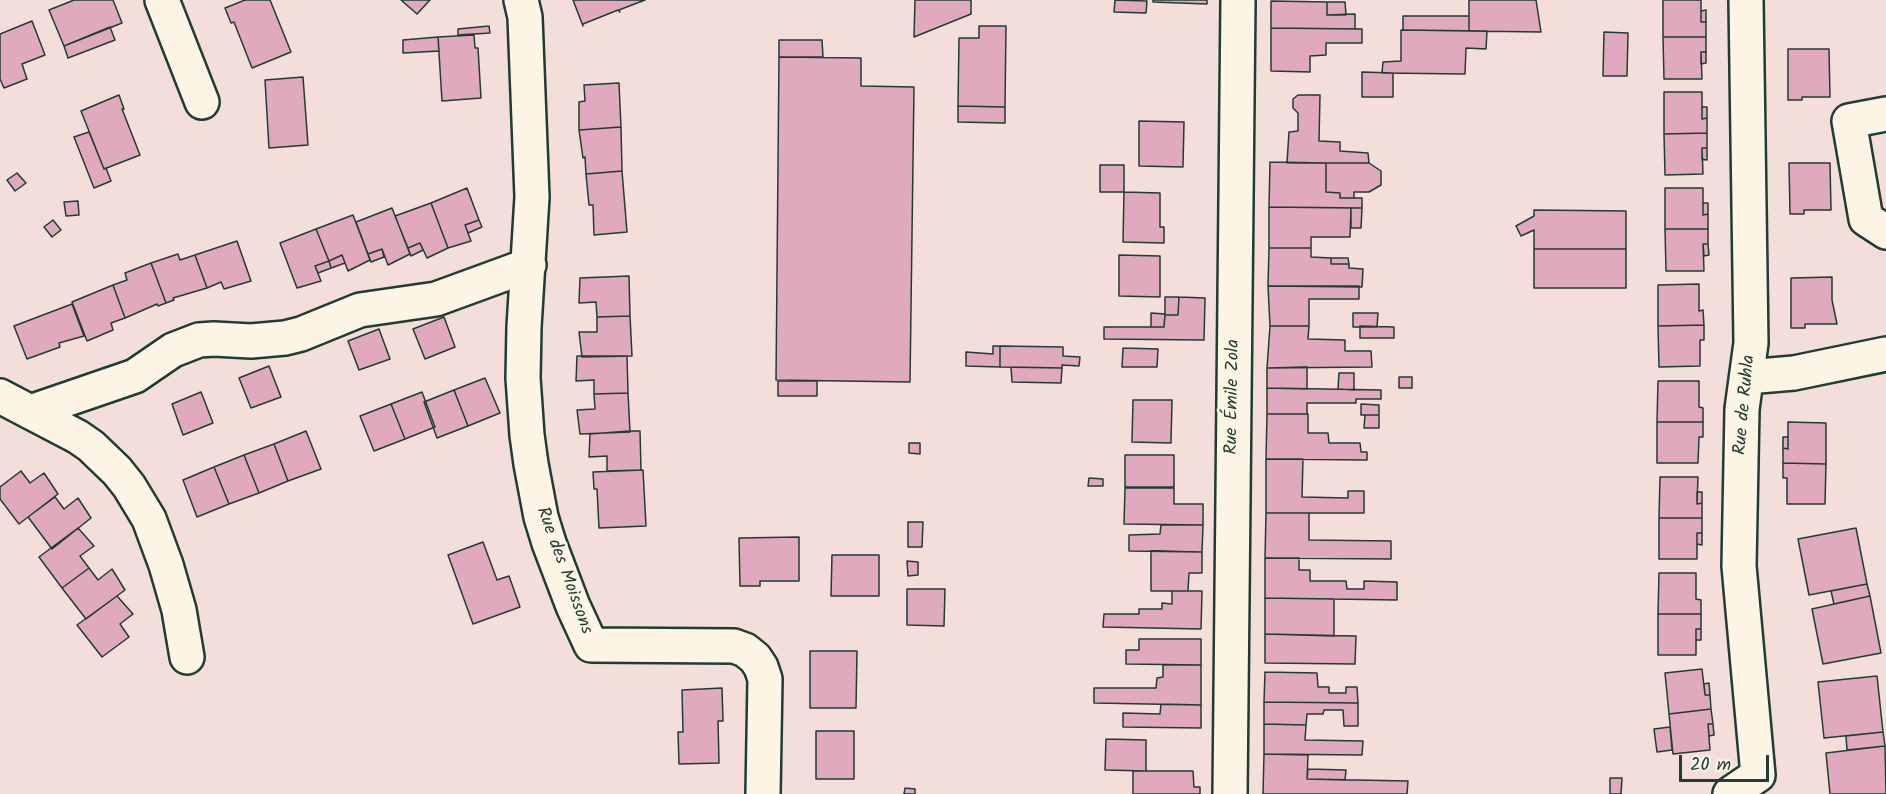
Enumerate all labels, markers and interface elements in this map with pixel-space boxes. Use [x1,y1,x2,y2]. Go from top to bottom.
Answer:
street label: Rue Émile Zola [1222,339,1246,455]
street label: Rue de Ruhla [1731,354,1761,456]
street label: Rue des Moissons [530,504,596,638]
scale bar [1682,743,1772,781]
text: 20 m [1690,751,1731,780]

